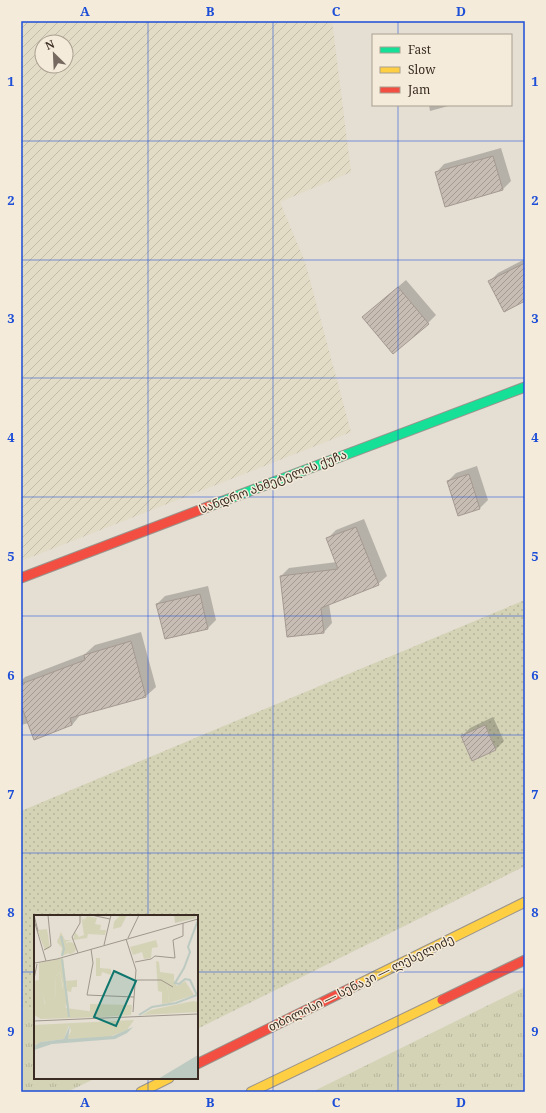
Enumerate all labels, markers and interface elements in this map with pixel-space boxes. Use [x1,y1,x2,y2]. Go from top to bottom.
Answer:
text: A [80,2,90,20]
text: B [206,2,215,20]
text: C [332,2,341,20]
text: D [456,2,466,20]
north arrow [34,34,74,74]
legend [372,34,512,106]
text: N [43,36,57,53]
text: Fast [408,41,431,58]
text: Slow [408,61,436,78]
text: 1 [7,72,15,90]
text: 1 [531,72,539,90]
text: Jam [407,81,430,98]
text: 2 [7,191,15,209]
text: 2 [531,191,539,209]
text: 3 [7,309,15,327]
text: 3 [531,309,539,327]
text: 4 [7,428,15,446]
text: 4 [531,428,539,446]
street label: სანდრო ახმეტელის ქუჩა [197,446,349,518]
text: 5 [7,547,15,565]
text: 5 [531,547,539,565]
text: 6 [7,666,15,684]
text: 6 [531,666,539,684]
text: 7 [7,785,15,803]
text: 7 [531,785,539,803]
text: 8 [7,903,15,921]
text: 8 [531,903,539,921]
inset map [34,915,198,1079]
street label: თბილისი — სენაკი — ლესელიძე [265,930,457,1035]
text: 9 [7,1022,15,1040]
text: 9 [531,1022,539,1040]
text: A [80,1093,90,1111]
text: B [206,1093,215,1111]
text: C [332,1093,341,1111]
text: D [456,1093,466,1111]

